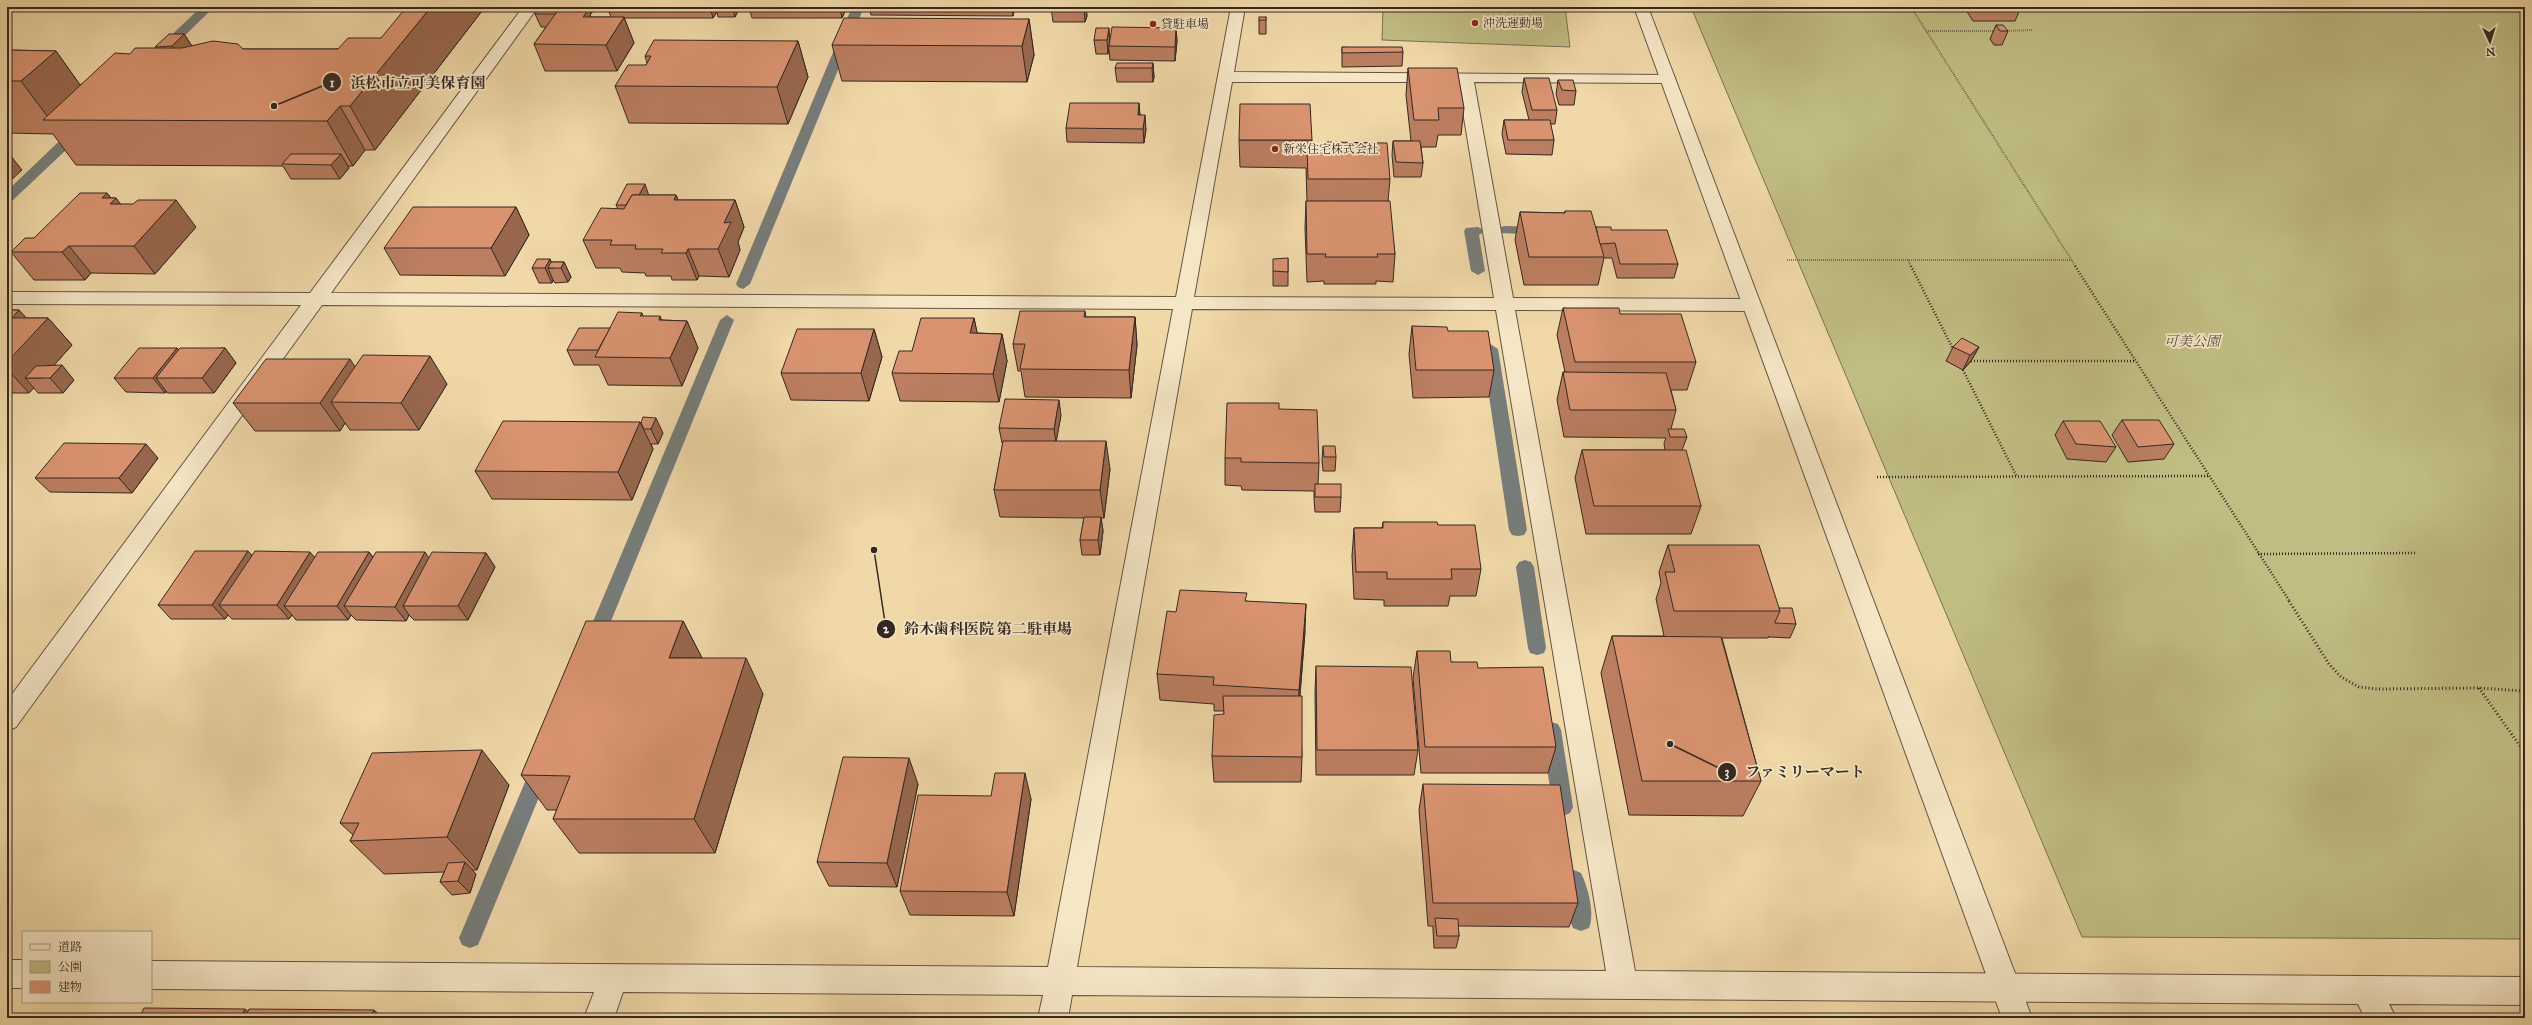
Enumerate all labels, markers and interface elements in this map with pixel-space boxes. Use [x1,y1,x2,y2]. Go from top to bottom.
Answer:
place label: 沖洗運動場 [1483,16,1543,30]
place label: 貸駐車場 [1161,17,1209,31]
marker: 沖洗運動場 [1470,18,1480,28]
marker: 貸駐車場 [1148,19,1158,29]
north arrow [2470,22,2510,62]
text: N [2485,45,2496,58]
callout: 浜松市立可美保育園 [322,69,493,96]
text: 浜松市立可美保育園 [350,74,486,92]
text: 1 [330,76,335,90]
place label: 新栄住宅株式会社 [1283,142,1379,156]
marker: 新栄住宅株式会社 [1270,144,1280,154]
park label: 可美公園 [2164,333,2222,350]
callout: 鈴木歯科医院 第二駐車場 [876,616,1080,643]
text: 鈴木歯科医院 第二駐車場 [904,620,1072,638]
text: 2 [883,622,890,636]
callout: ファミリーマート [1717,758,1873,785]
text: ファミリーマート [1745,763,1865,781]
text: 3 [1725,765,1730,780]
legend [22,931,152,1003]
text: 道路 [58,940,82,954]
text: 公園 [58,960,82,974]
text: 建物 [58,980,82,994]

